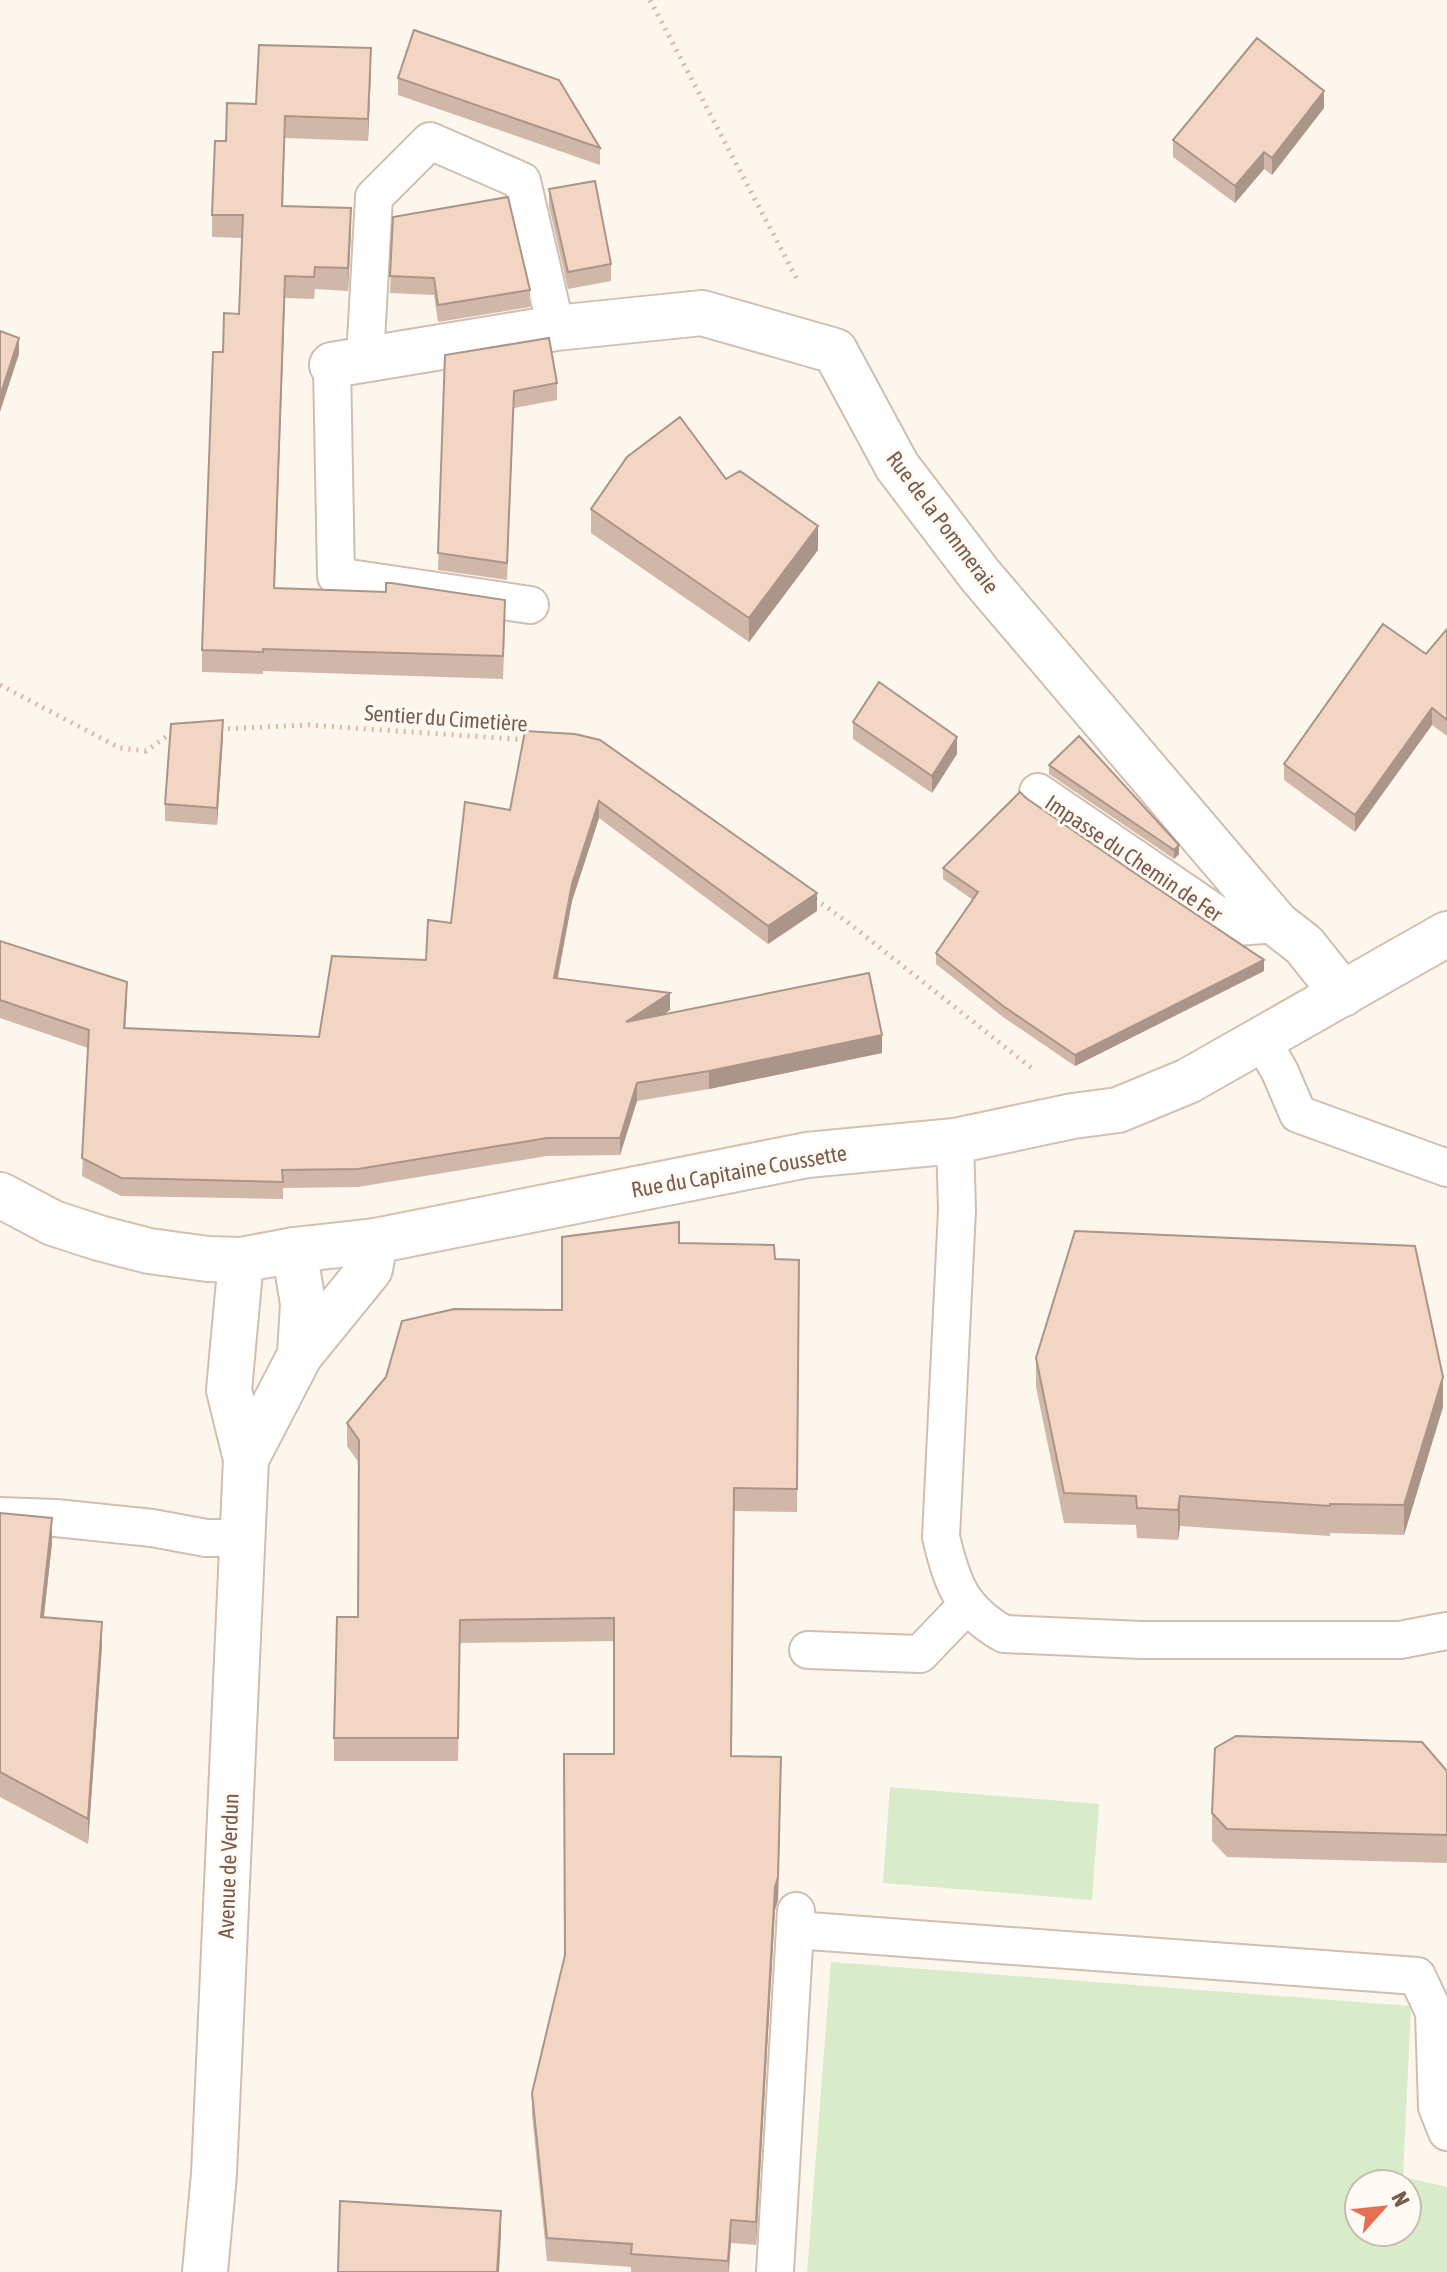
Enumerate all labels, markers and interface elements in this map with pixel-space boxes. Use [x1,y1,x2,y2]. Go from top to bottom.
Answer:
street label: Rue de la Pommeraie [881,446,1005,598]
street label: Sentier du Cimetière [364,699,528,737]
street label: Impasse du Chemin de Fer [1040,789,1228,927]
street label: Rue du Capitaine Coussette [629,1139,849,1203]
street label: Avenue de Verdun [212,1793,244,1939]
north arrow [1343,2168,1423,2248]
text: N [1386,2187,1415,2211]

